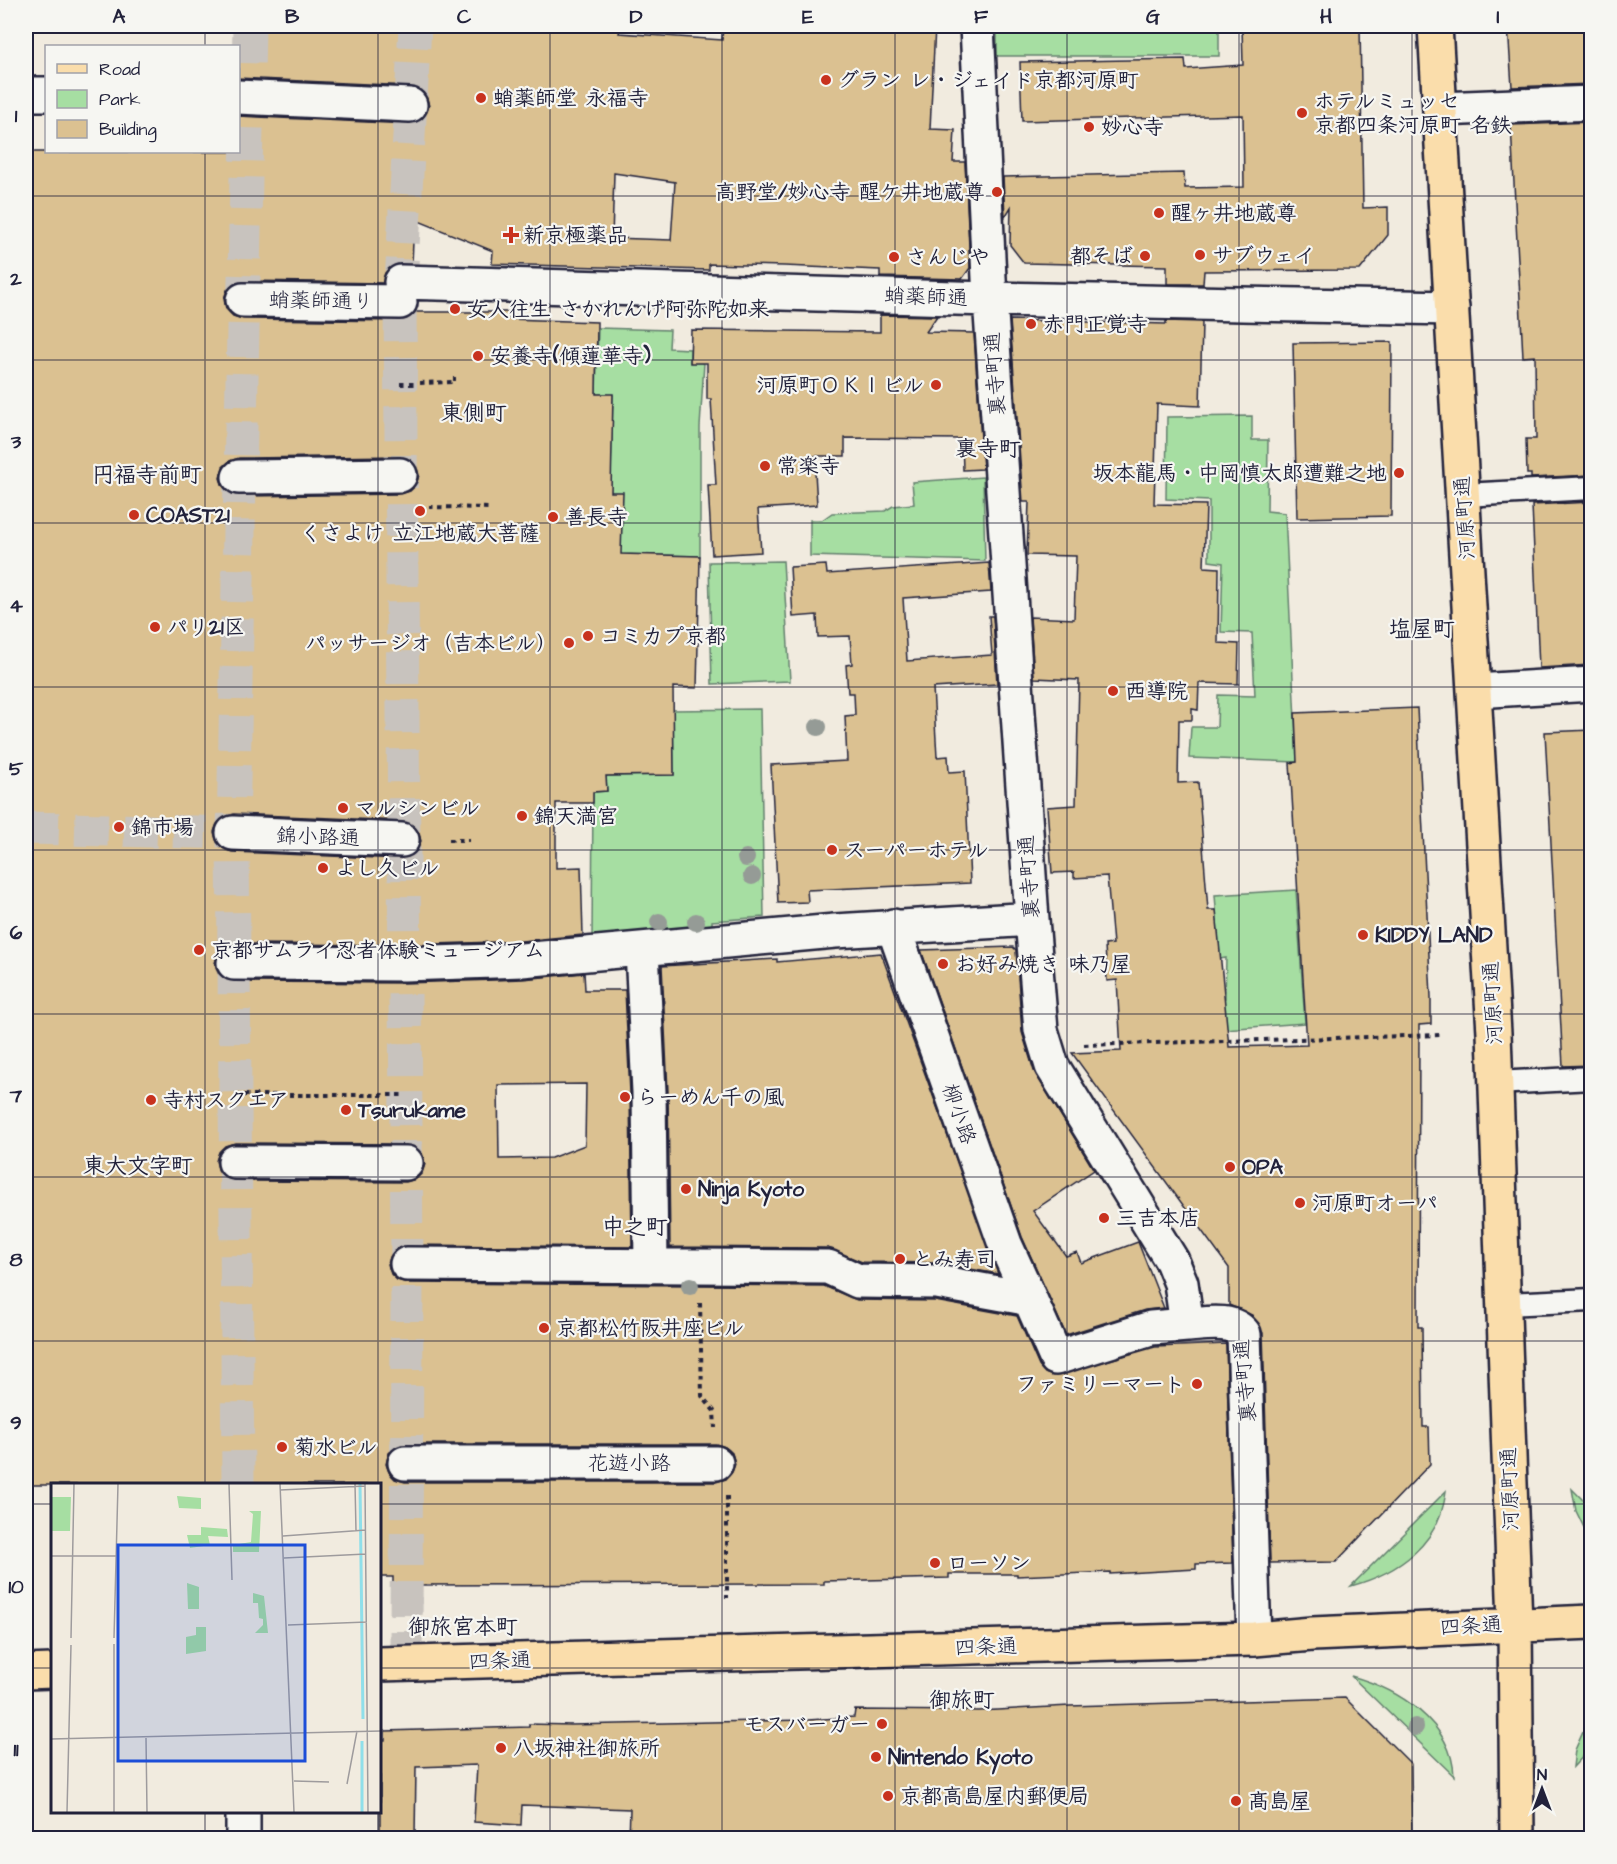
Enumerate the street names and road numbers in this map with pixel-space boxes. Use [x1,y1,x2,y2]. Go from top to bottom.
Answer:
street label: 蛸薬師通 [884,281,968,313]
street label: 蛸薬師通り [268,286,374,316]
street label: 裏寺町通 [978,331,1012,417]
street label: 河原町通 [1448,475,1482,561]
street label: 錦小路通 [276,821,360,853]
street label: 裏寺町通 [1012,834,1046,920]
street label: 河原町通 [1476,960,1510,1046]
street label: 柳小路 [935,1079,983,1149]
street label: 裏寺町通 [1227,1338,1263,1424]
street label: 河原町通 [1494,1447,1526,1531]
street label: 花遊小路 [587,1449,671,1478]
street label: 四条通 [1439,1610,1503,1642]
street label: 四条通 [954,1631,1018,1663]
street label: 四条通 [468,1645,532,1677]

